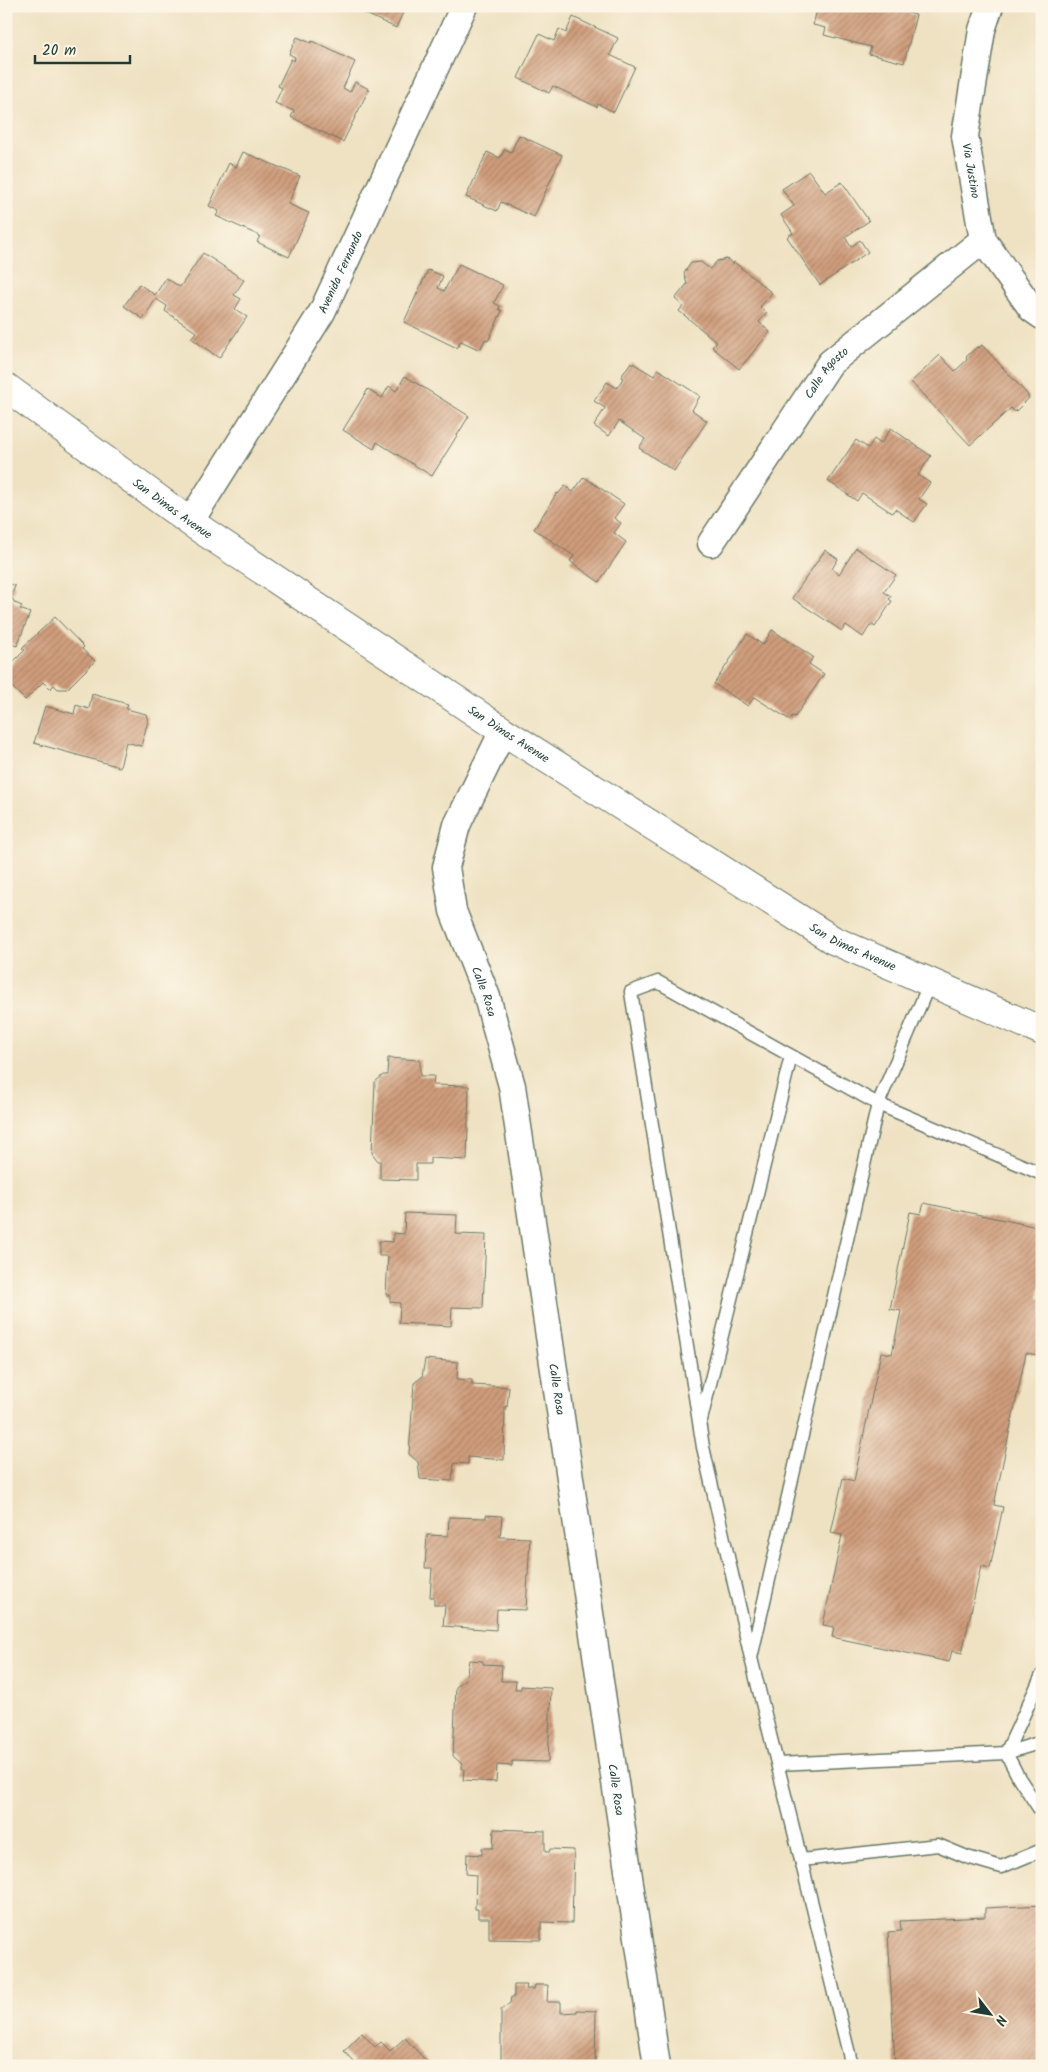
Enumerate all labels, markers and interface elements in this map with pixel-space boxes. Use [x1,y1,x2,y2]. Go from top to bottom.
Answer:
scale bar [35,32,130,64]
text: 20 m [42,39,76,63]
street label: Via Justino [956,142,985,200]
street label: Avenida Fernando [314,228,368,317]
street label: Calle Agosto [800,342,853,403]
street label: San Dimas Avenue [128,474,216,545]
street label: San Dimas Avenue [464,701,554,768]
street label: San Dimas Avenue [805,918,899,977]
street label: Calle Rosa [466,964,501,1019]
street label: Calle Rosa [543,1362,570,1417]
street label: Calle Rosa [602,1763,629,1817]
north arrow [966,1990,1016,2040]
text: N [988,2011,1012,2030]

